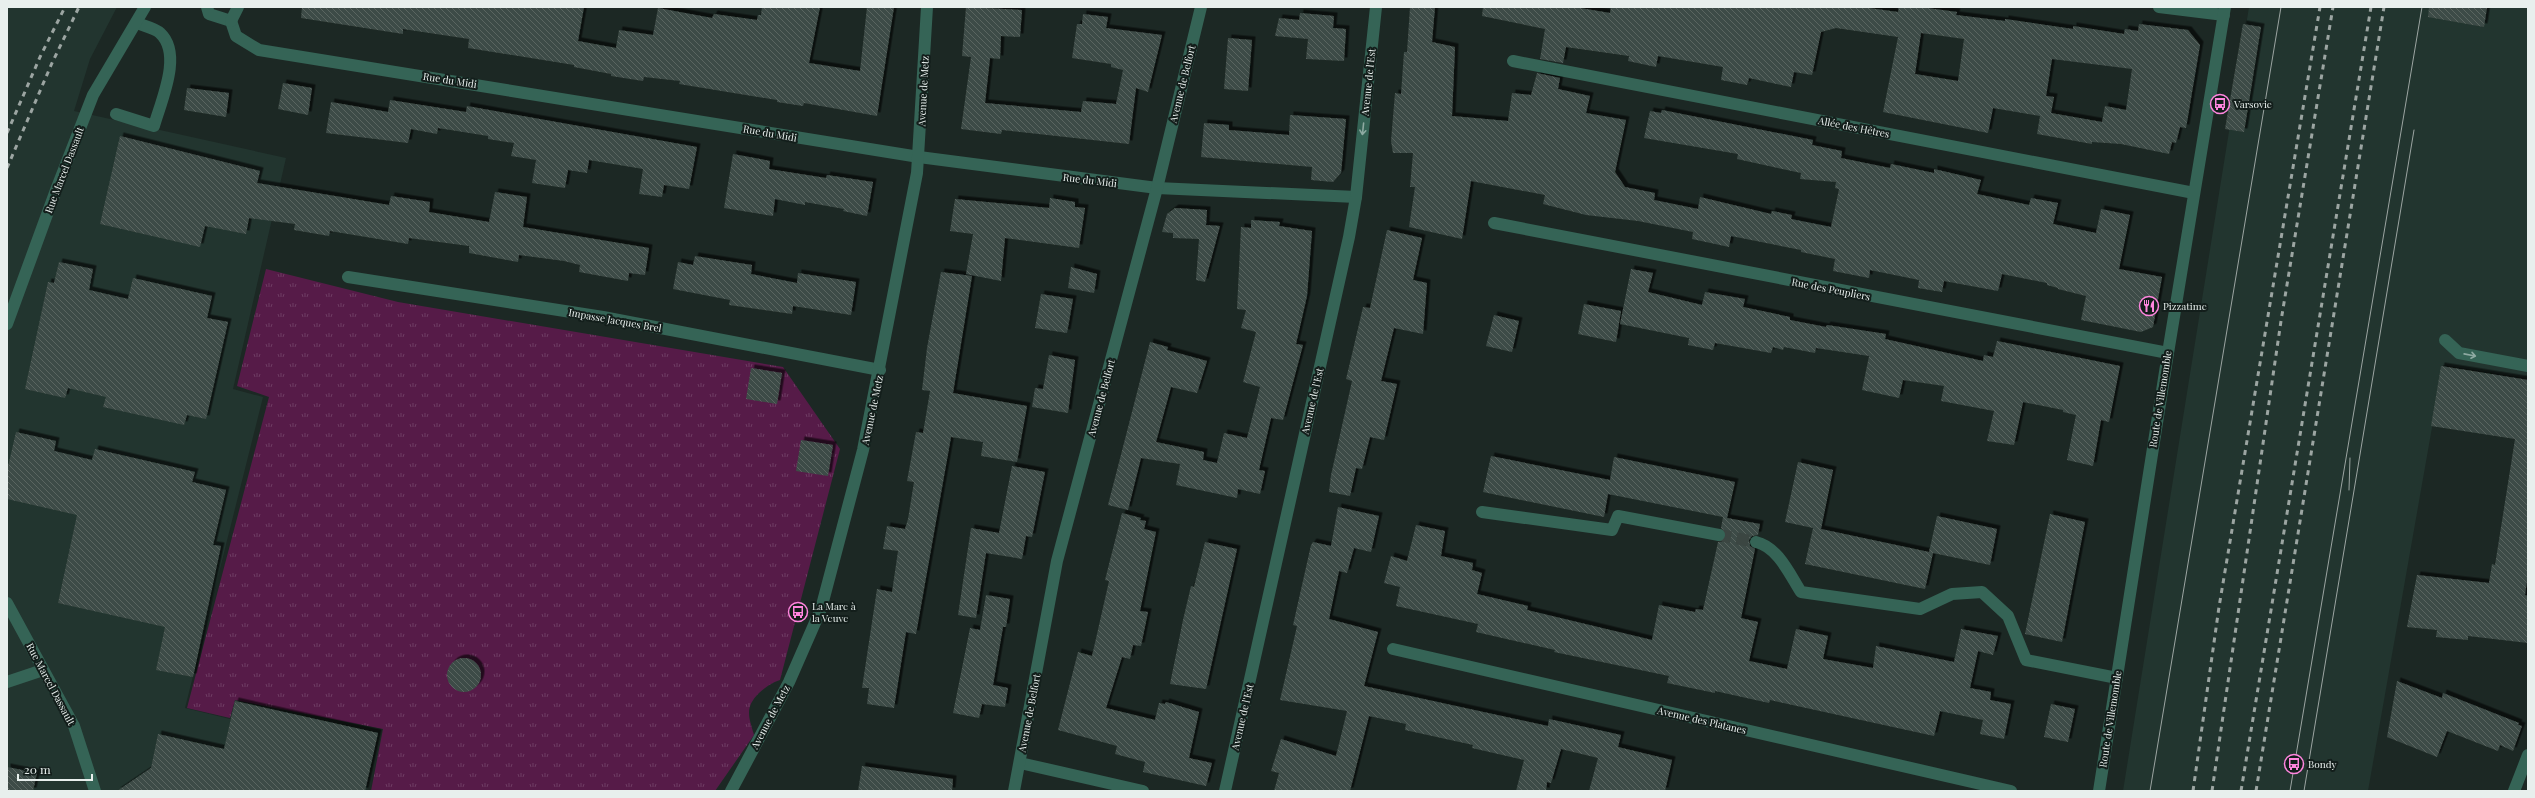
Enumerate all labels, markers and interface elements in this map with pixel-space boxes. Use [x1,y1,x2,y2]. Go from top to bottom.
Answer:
street label: Avenue de Belfort [1165,43,1199,125]
street label: Avenue de l'Est [1357,47,1379,117]
street label: Avenue de Metz [914,55,932,128]
street label: Rue du Midi [422,69,478,91]
bus stop icon: Varsovie [2209,93,2231,115]
place label: Varsovie [2233,97,2272,111]
street label: Allée des Hêtres [1816,113,1891,141]
street label: Rue du Midi [742,121,798,145]
one-way arrow [1360,122,1367,135]
street label: Rue Marcel Dassault [41,124,87,215]
street label: Rue du Midi [1062,170,1118,190]
street label: Rue des Peupliers [1790,275,1872,303]
restaurant icon: Pizzatime [2138,295,2160,317]
place label: Pizzatime [2163,299,2207,313]
street label: Impasse Jacques Brel [567,305,663,335]
street label: Route de Villemomble [2145,349,2175,449]
one-way arrow [2463,352,2476,360]
street label: Avenue de Belfort [1084,357,1118,439]
street label: Avenue de l'Est [1297,366,1327,436]
street label: Avenue de Metz [858,374,886,447]
place label: La Mare à la Veuve [812,599,856,625]
bus stop icon: La Mare à la Veuve [787,601,809,623]
street label: Rue Marcel Dassault [23,640,79,728]
street label: Route de Villemomble [2095,669,2125,769]
street label: Avenue de Belfort [1014,672,1044,754]
street label: Avenue de Metz [747,682,793,752]
street label: Avenue de l'Est [1227,682,1257,752]
street label: Avenue des Platanes [1655,703,1748,737]
bus stop icon: Bondy [2283,753,2305,775]
scale bar [18,756,92,782]
place label: Bondy [2308,757,2337,771]
text: 20 m [24,761,51,777]

